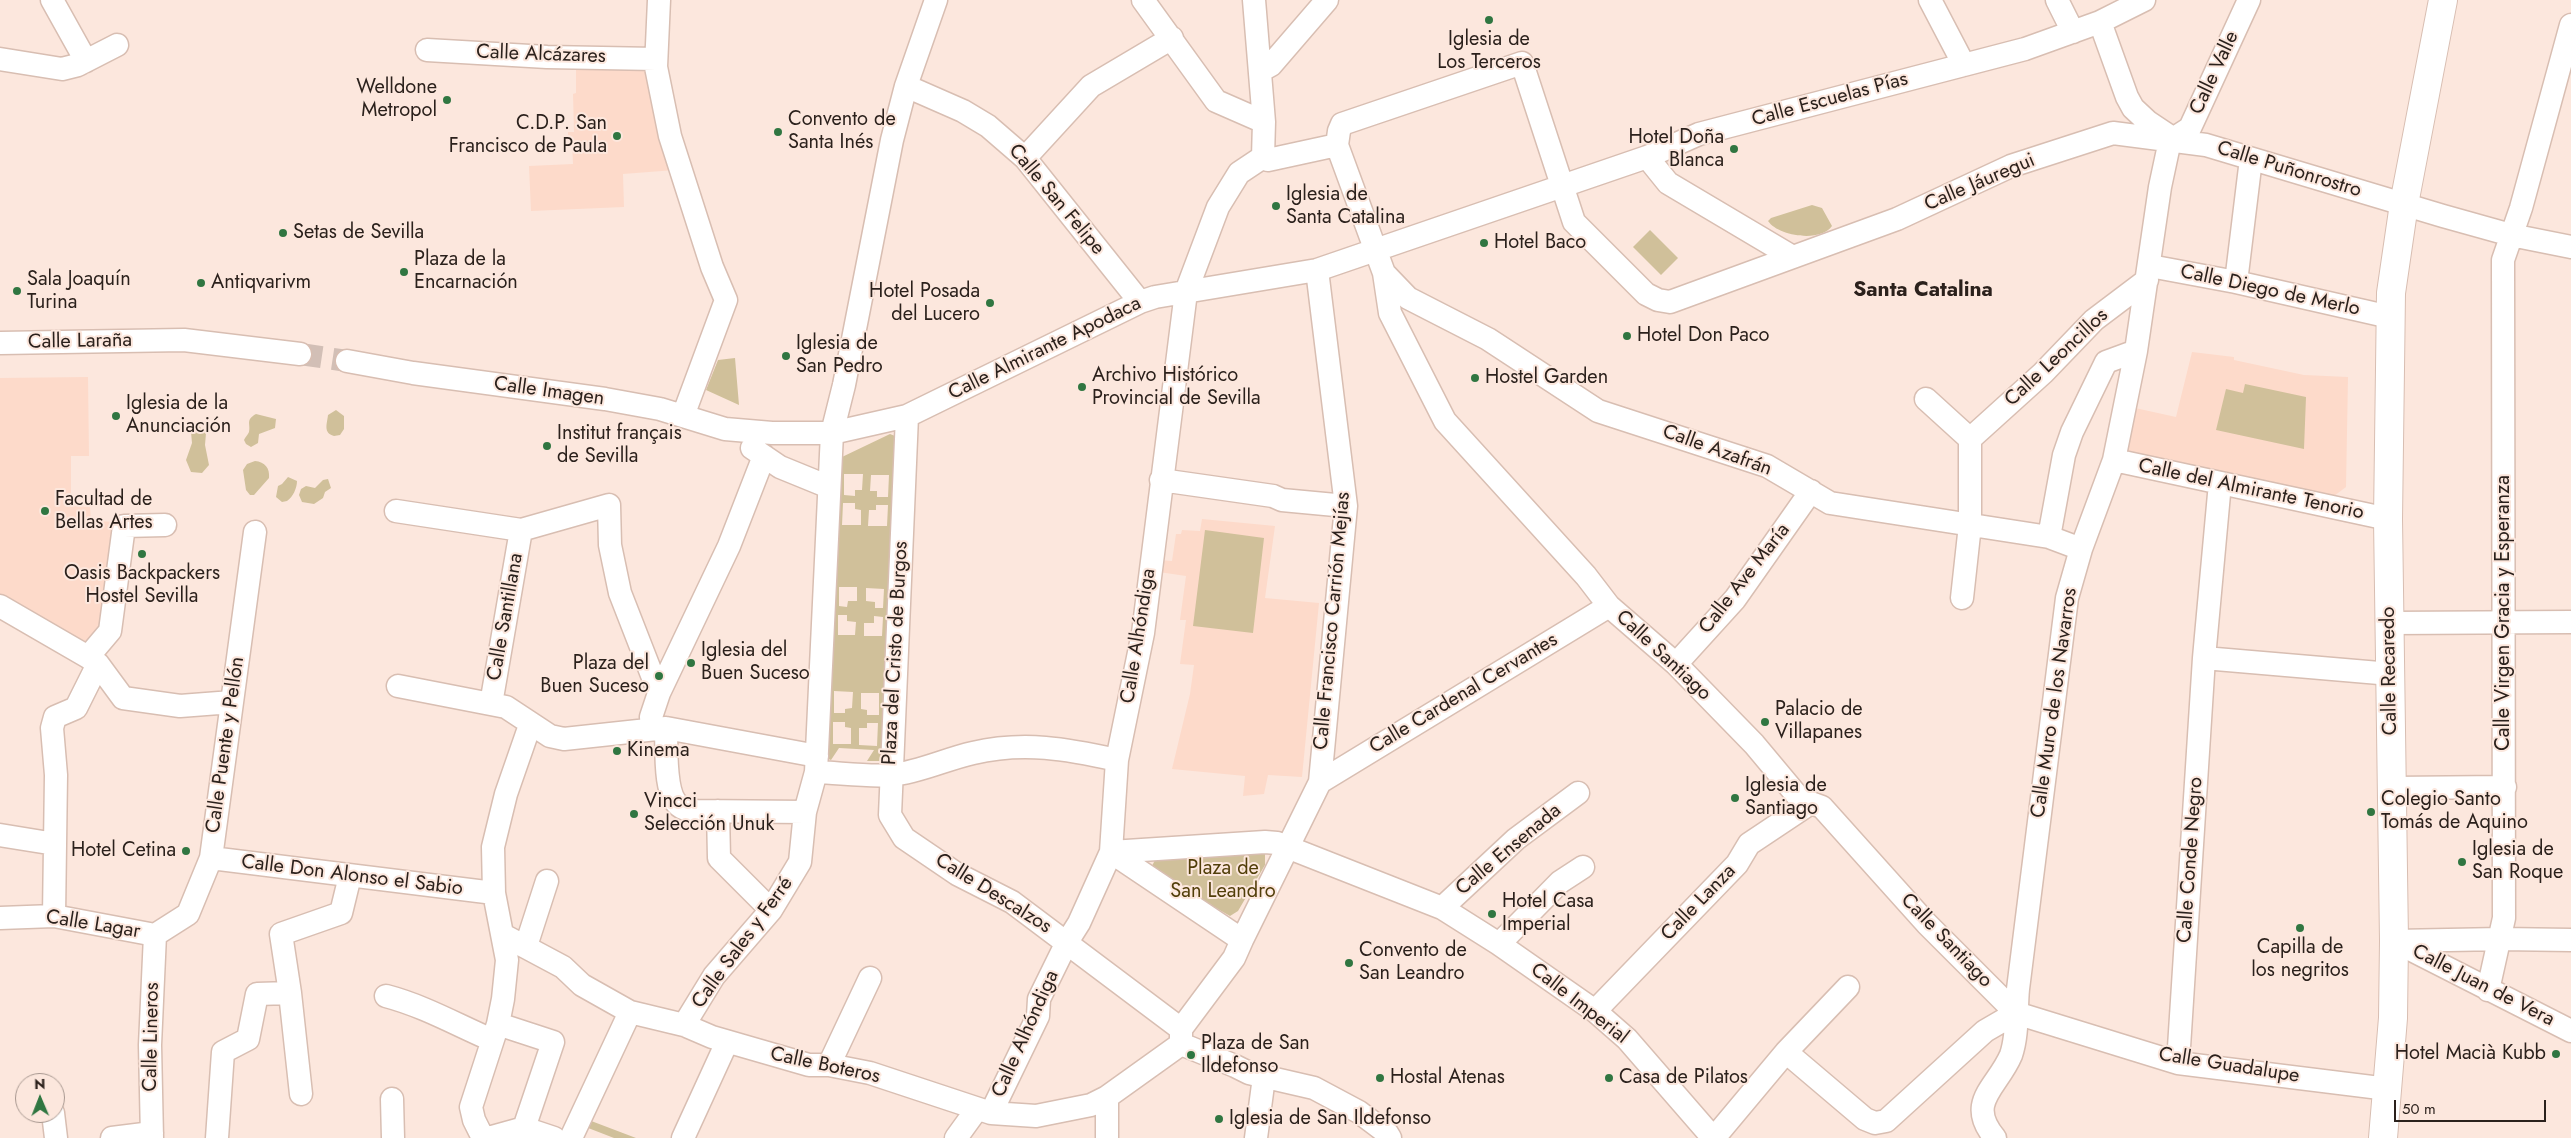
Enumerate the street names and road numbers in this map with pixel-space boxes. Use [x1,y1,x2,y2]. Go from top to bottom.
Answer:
street label: Calle Valle [2185,28,2245,118]
street label: Calle Alcázares [476,41,606,69]
street label: Calle Escuelas Pías [1749,68,1911,132]
street label: Calle Puñonrostro [2214,137,2364,203]
street label: Calle San Felipe [1003,140,1109,260]
street label: Calle Jáuregui [1921,149,2039,217]
street label: Calle Diego de Merlo [2178,260,2362,322]
street label: Calle Almirante Apodaca [945,292,1145,406]
street label: Calle Leoncillos [2000,304,2114,412]
street label: Calle Laraña [28,329,132,355]
street label: Calle Imagen [492,372,606,412]
street label: Calle Azafrán [1659,420,1775,482]
street label: Calle del Almirante Tenorio [2136,454,2366,526]
street label: Calle Virgen Gracia y Esperanza [2492,475,2516,751]
street label: Calle Francisco Carrión Mejías [1310,491,1356,751]
street label: Calle Ave María [1695,519,1795,639]
street label: Plaza del Cristo de Burgos [878,540,914,766]
street label: Calle Santillana [483,551,529,683]
street label: Calle Alhóndiga [1116,567,1162,705]
street label: Calle Muro de los Navarros [2027,586,2083,820]
street label: Calle Santiago [1610,606,1716,706]
street label: Calle Recaredo [2377,606,2403,736]
street label: Calle Cardenal Cervantes [1366,628,1562,760]
street label: Calle Puente y Pellón [202,655,250,835]
street label: Calle Conde Negro [2173,776,2209,944]
street label: Calle Ensenada [1452,799,1566,901]
street label: Calle Descalzos [930,849,1056,939]
street label: Calle Don Alonso el Sabio [240,850,464,902]
street label: Calle Lanza [1657,860,1741,946]
street label: Calle Sales y Ferré [687,873,799,1013]
street label: Calle Santiago [1895,889,1997,993]
street label: Calle Lagar [44,906,142,944]
street label: Calle Juan de Vera [2408,940,2558,1032]
street label: Calle Imperial [1525,958,1633,1050]
street label: Calle Alhóndiga [987,967,1065,1101]
street label: Calle Lineros [139,982,165,1092]
street label: Calle Boteros [768,1043,882,1089]
street label: Calle Guadalupe [2157,1043,2301,1089]

